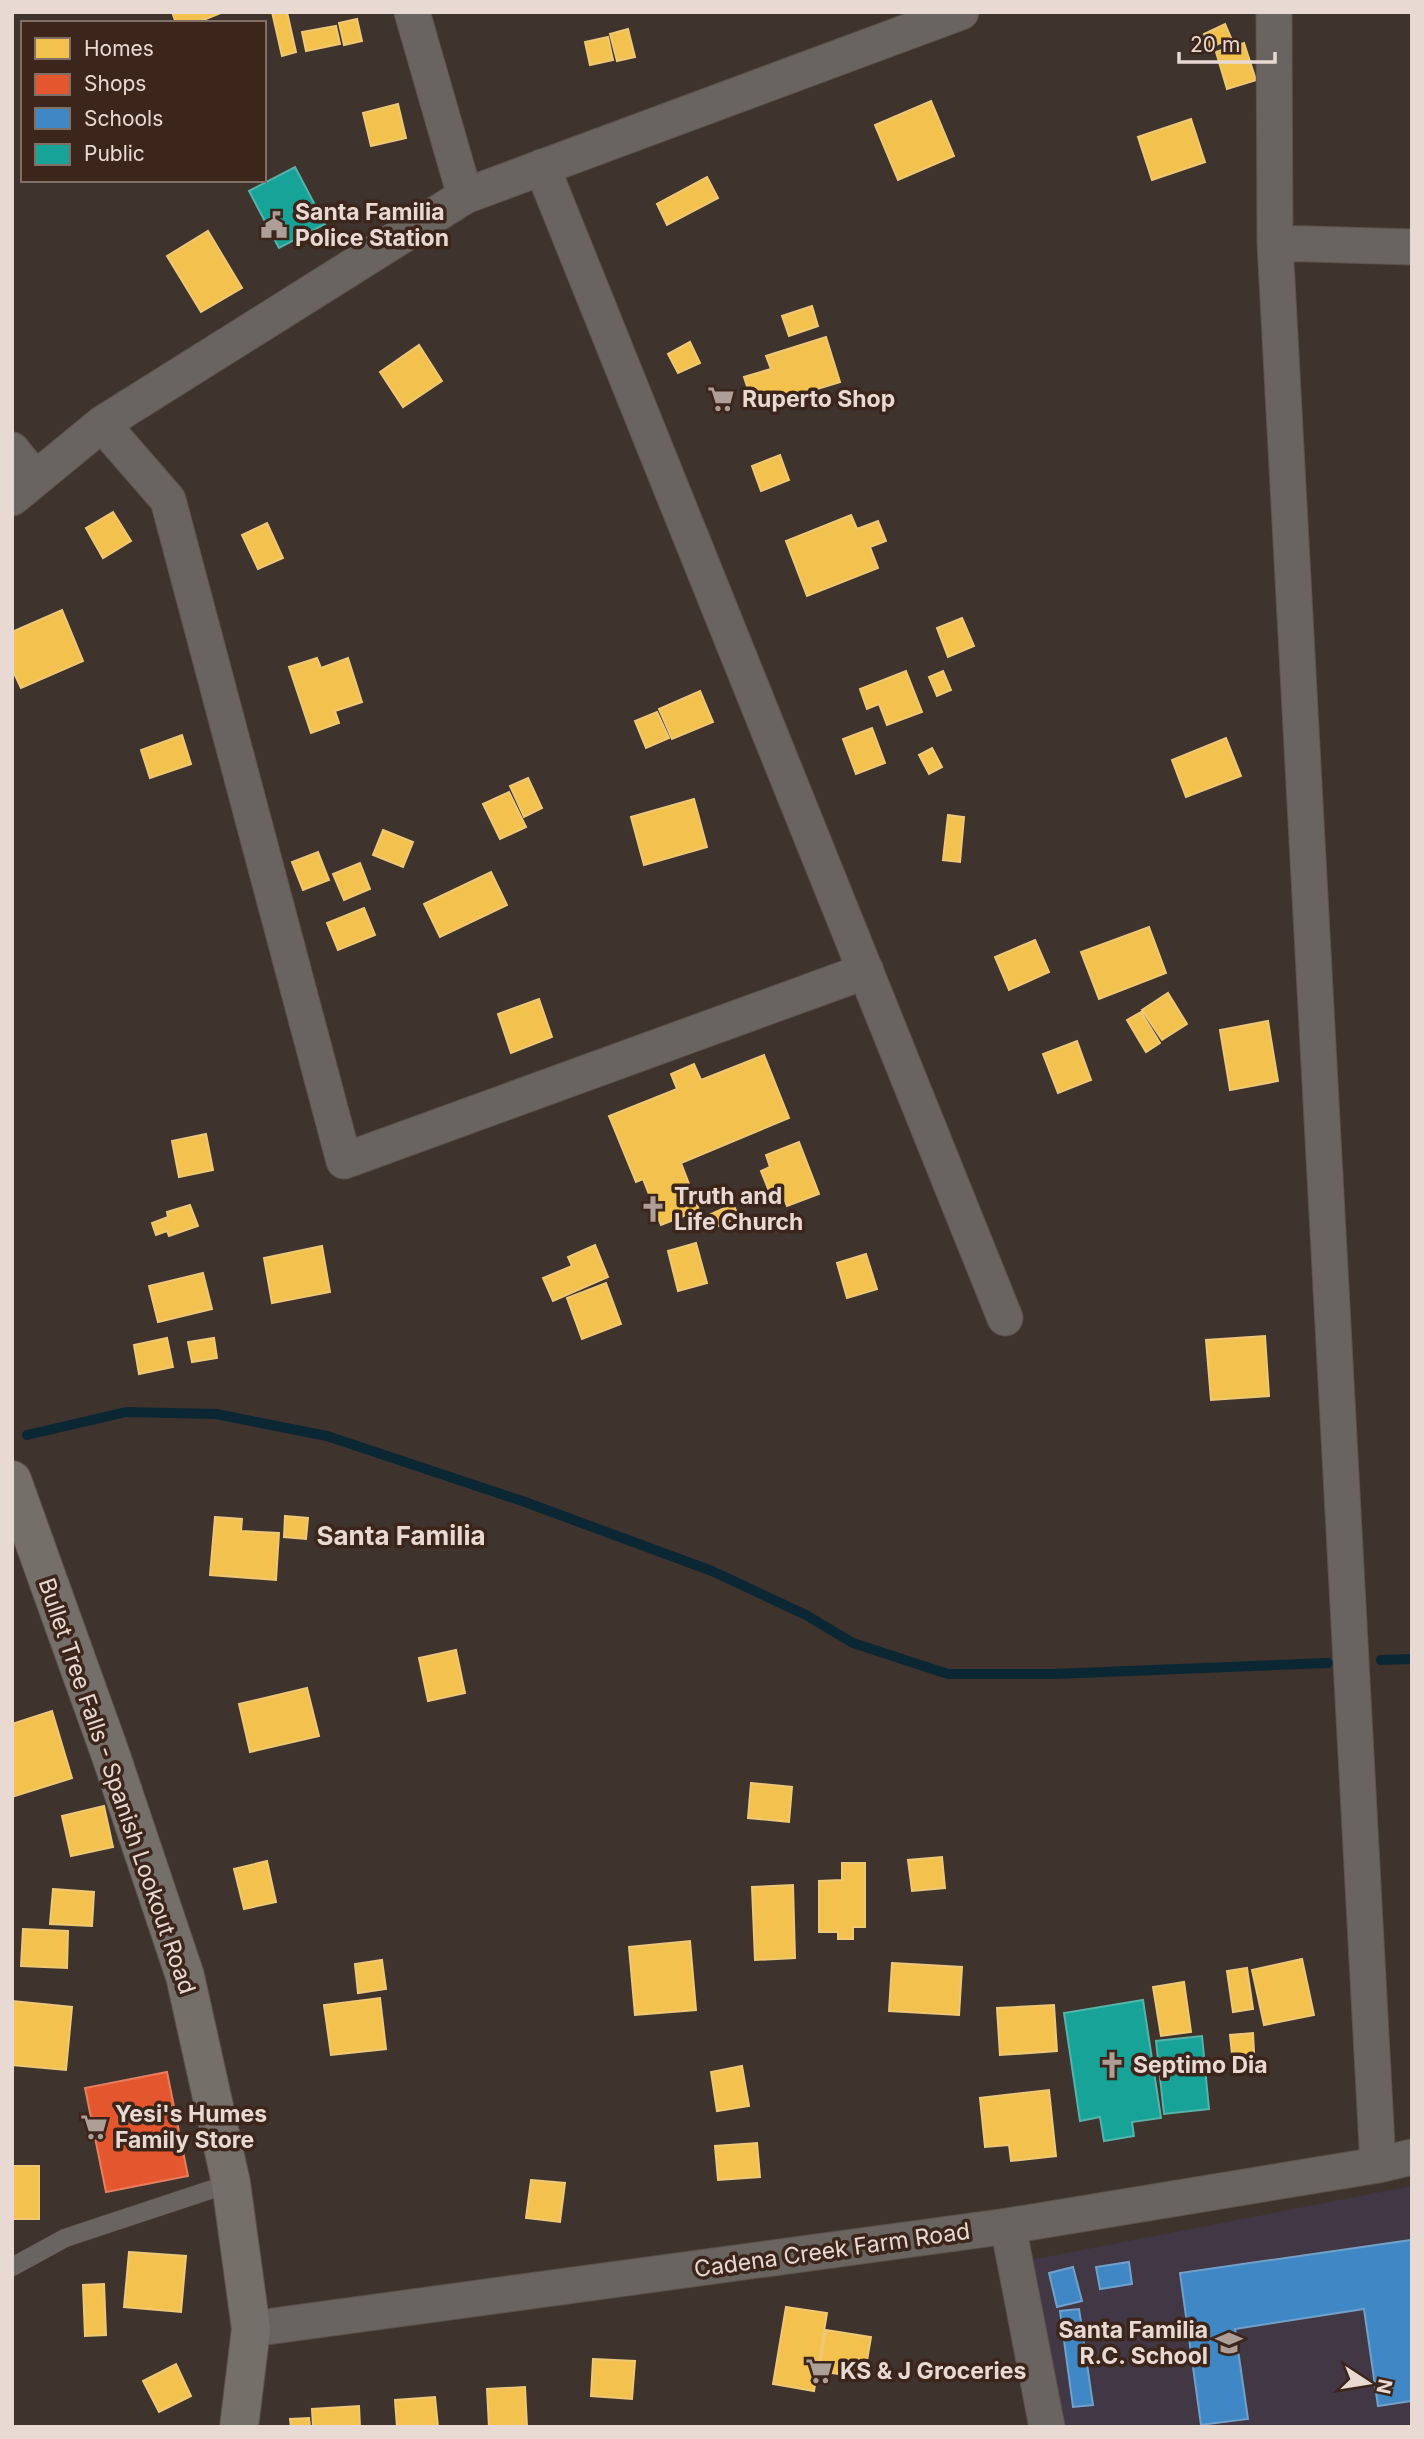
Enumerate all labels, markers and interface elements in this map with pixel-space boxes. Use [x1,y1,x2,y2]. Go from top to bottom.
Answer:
legend [21,21,266,182]
scale bar [1179,21,1275,65]
text: 20 m [1190,32,1240,57]
text: Homes [84,36,154,61]
text: Shops [84,71,146,96]
text: Schools [84,106,163,131]
text: Public [84,141,145,166]
place label: Santa Familia Police Station [295,198,449,252]
public building icon: Santa Familia Police Station [259,210,289,240]
supermarket icon: Ruperto Shop [706,384,736,414]
place label: Ruperto Shop [742,385,895,413]
place label: Truth and Life Church [674,1182,803,1236]
church icon: Truth and Life Church [638,1194,668,1224]
district label: Santa Familia [316,1520,486,1551]
street label: Bullet Tree Falls - Spanish Lookout Road [32,1574,202,1998]
church icon: Septimo Dia [1097,2050,1127,2080]
place label: Septimo Dia [1133,2051,1268,2079]
place label: Yesi's Humes Family Store [115,2100,267,2154]
supermarket icon: Yesi's Humes Family Store [79,2112,109,2142]
street label: Cadena Creek Farm Road [692,2217,972,2283]
place label: Santa Familia R.C. School [1058,2316,1208,2370]
school or university icon: Santa Familia R.C. School [1214,2328,1244,2358]
north arrow [1333,2348,1403,2418]
supermarket icon: KS & J Groceries [804,2356,834,2386]
place label: KS & J Groceries [840,2357,1026,2385]
text: N [1371,2377,1397,2396]

